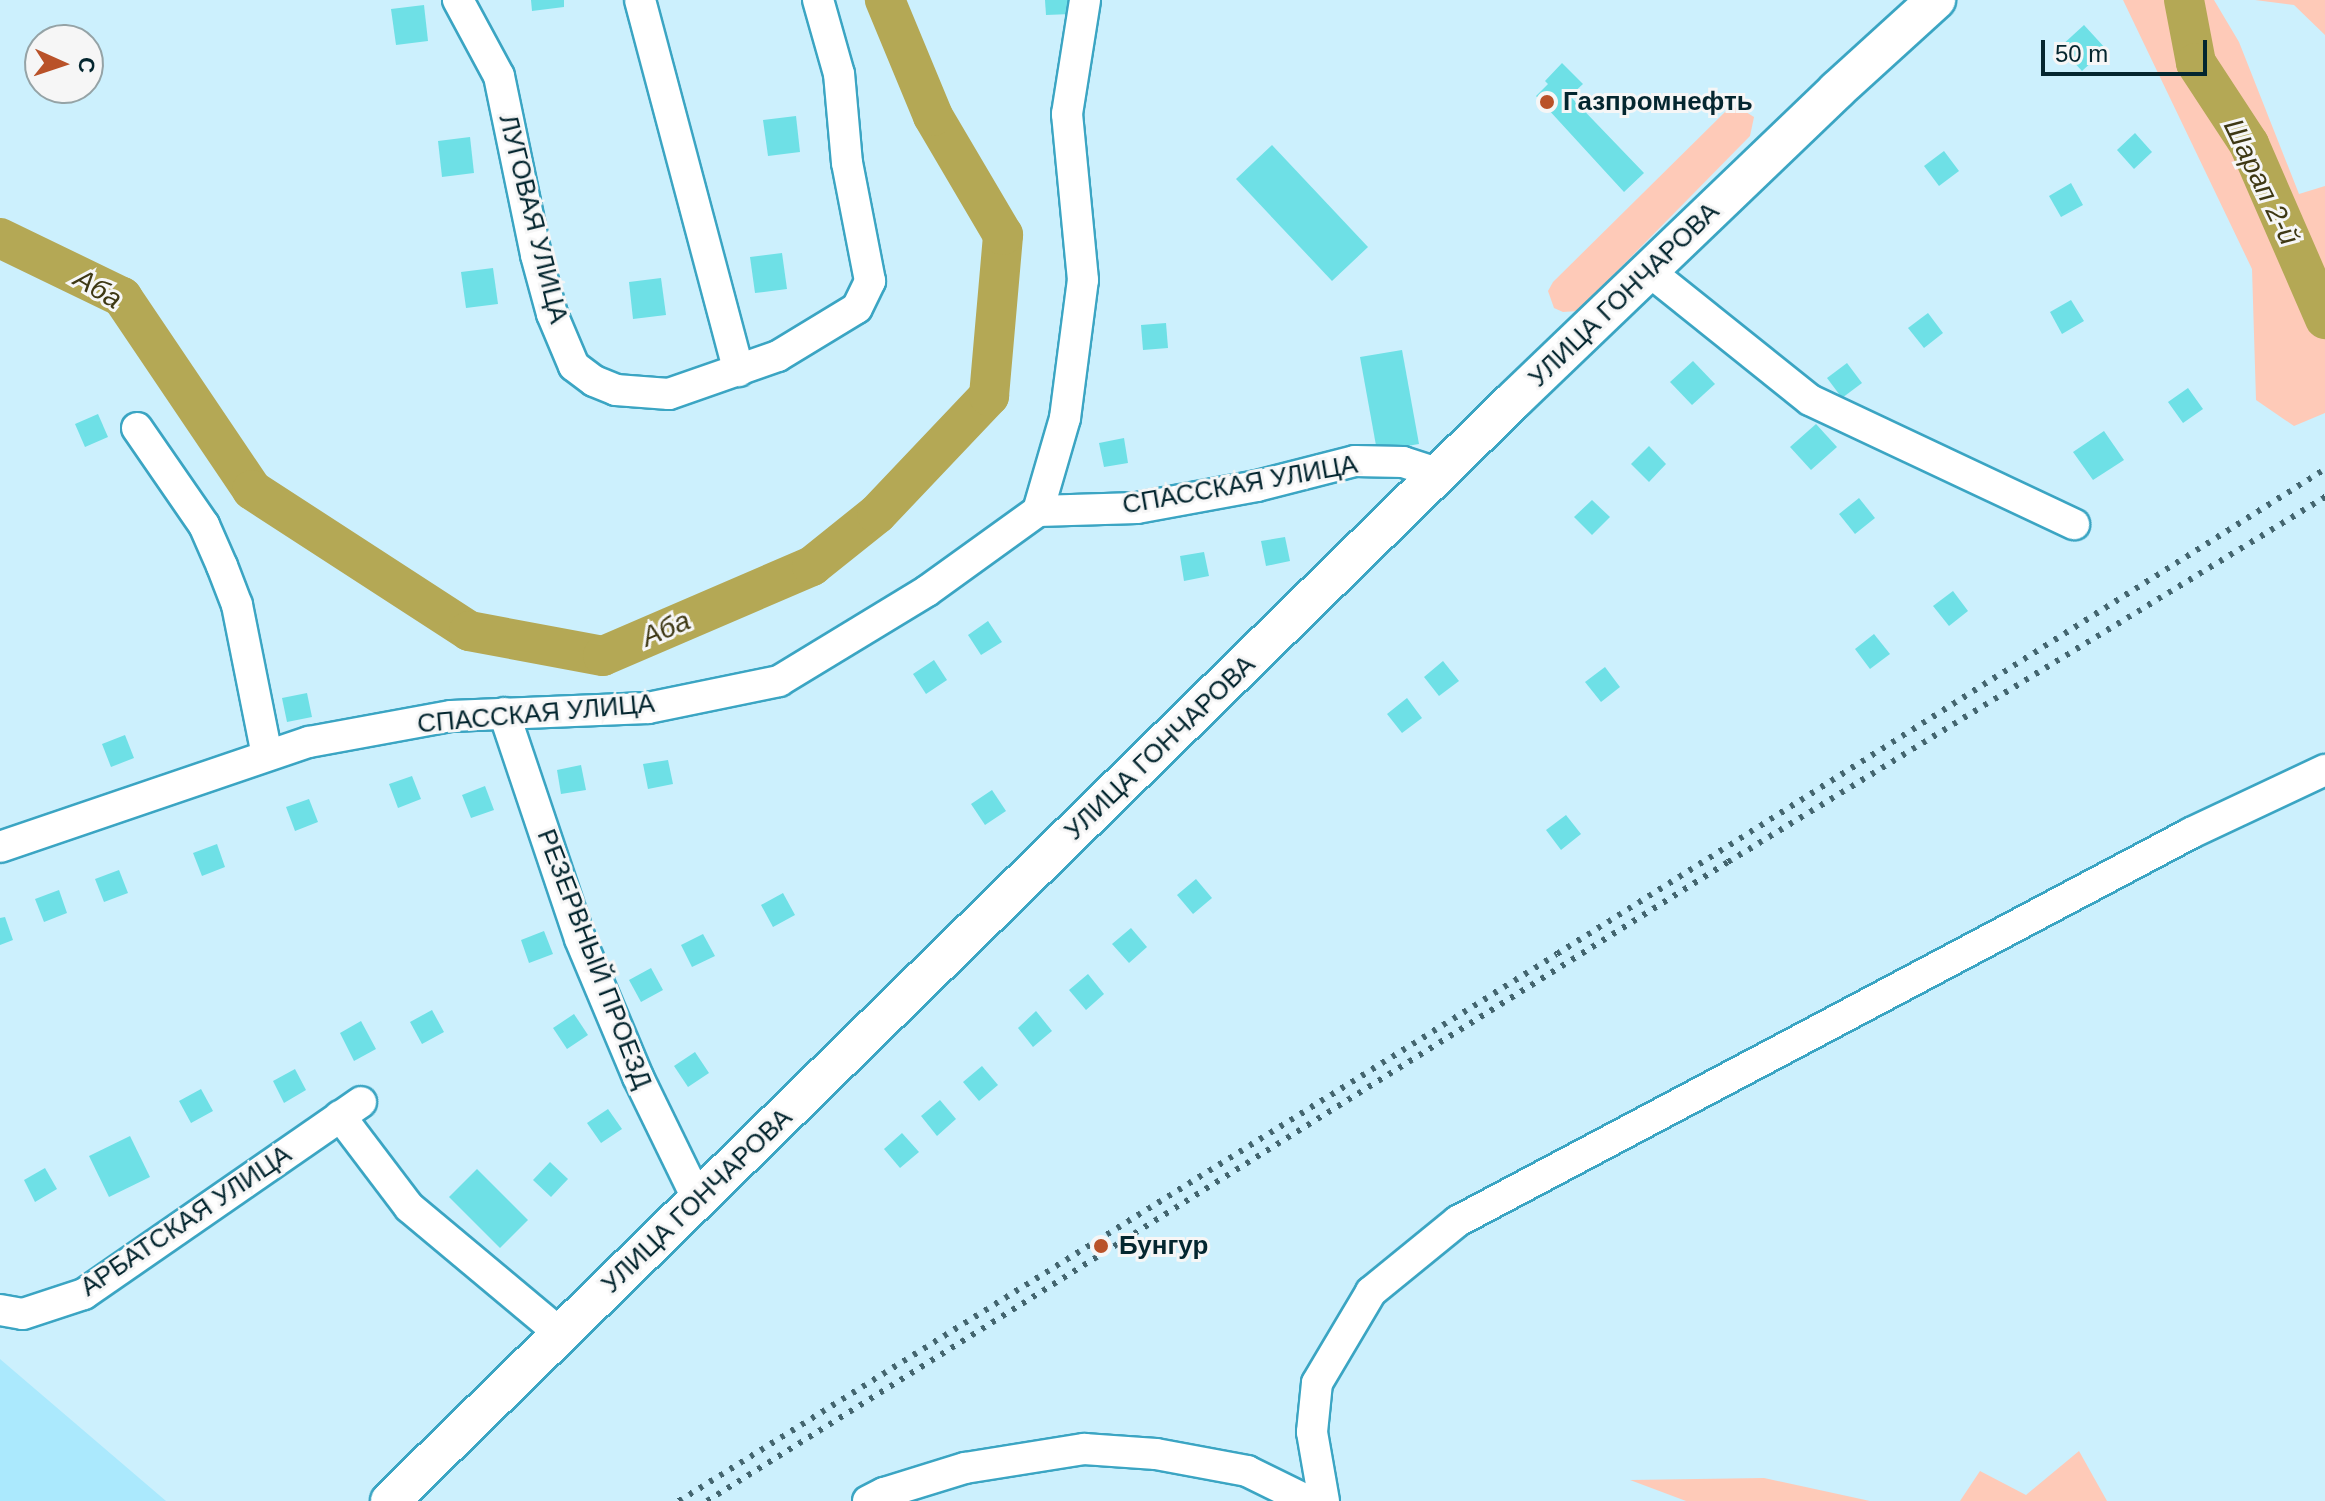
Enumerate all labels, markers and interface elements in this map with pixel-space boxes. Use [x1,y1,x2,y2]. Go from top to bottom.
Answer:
north arrow [24,24,104,104]
scale bar [2045,24,2211,74]
text: 50 m [2055,40,2108,67]
text: С [74,57,99,74]
place label: Газпромнефть [1563,86,1753,118]
marker: Газпромнефть [1538,93,1556,111]
street label: ЛУГОВАЯ УЛИЦА [492,111,574,327]
water label: Шарап 2-й [2216,114,2306,250]
street label: УЛИЦА ГОНЧАРОВА [1522,196,1726,394]
water label: Аба [68,262,128,316]
street label: СПАССКАЯ УЛИЦА [1120,449,1360,521]
water label: Аба [637,604,695,654]
street label: УЛИЦА ГОНЧАРОВА [1058,649,1262,847]
street label: СПАССКАЯ УЛИЦА [416,688,656,740]
street label: РЕЗЕРВНЫЙ ПРОЕЗД [530,825,658,1093]
street label: УЛИЦА ГОНЧАРОВА [595,1102,799,1300]
street label: АРБАТСКАЯ УЛИЦА [75,1139,297,1303]
place label: Бунгур [1119,1230,1208,1262]
marker: Бунгур [1090,1235,1112,1257]

